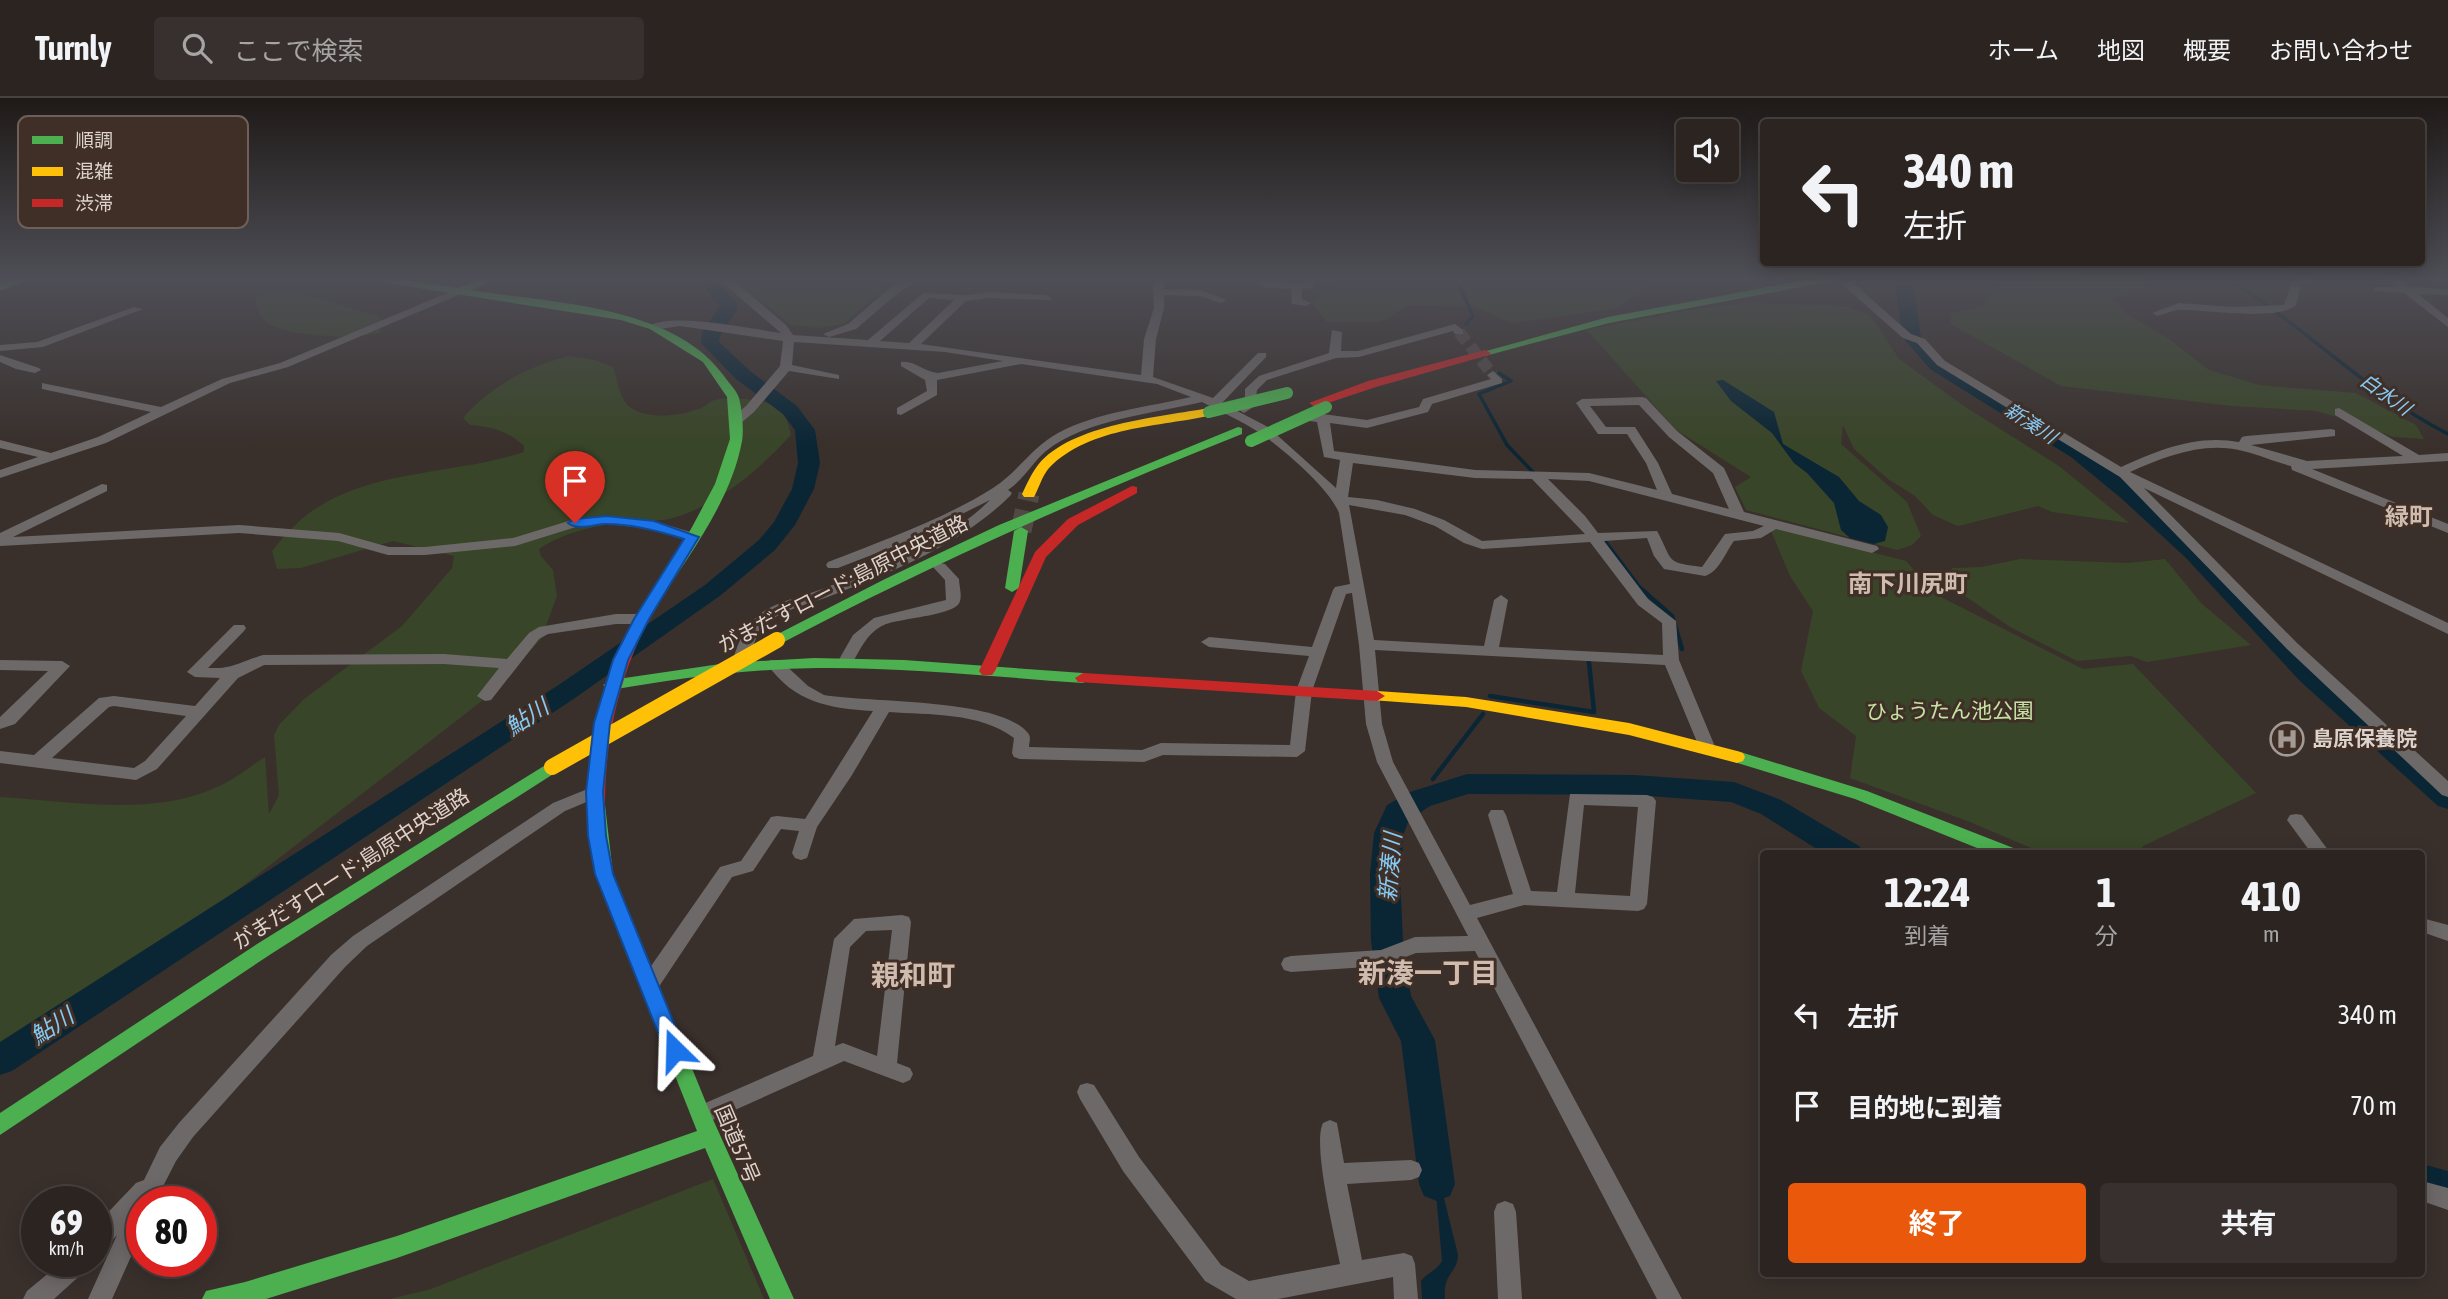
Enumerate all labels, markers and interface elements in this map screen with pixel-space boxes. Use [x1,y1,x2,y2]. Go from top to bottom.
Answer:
search box [154,17,644,80]
text: Turnly [35,29,112,67]
icon: search [178,29,216,67]
text: ここで検索 [234,36,364,66]
text: ホーム [1988,37,2059,64]
text: 地図 [2097,37,2145,64]
text: 概要 [2183,37,2231,64]
text: お問い合わせ [2269,37,2413,64]
legend [18,116,248,228]
map controls [1676,119,1739,182]
button: sound [1676,119,1739,182]
text: 順調 [75,129,113,151]
text: 340 m [1903,142,2014,198]
icon: left [1788,147,1879,238]
text: 混雑 [75,160,113,182]
text: 渋滞 [75,192,113,214]
text: 左折 [1903,207,1967,244]
water label: 白水川 [2356,369,2417,421]
water label: 新湊川 [2001,398,2063,449]
pin [545,451,605,523]
icon: arrive [556,462,594,500]
district label: 緑町 [2385,503,2433,530]
street label: がまだすロード;島原中央道路 [714,510,971,657]
district label: 南下川尻町 [1848,570,1968,597]
water label: 鮎川 [501,692,556,740]
park label: ひょうたん池公園 [1866,698,2034,722]
hospital icon: 島原保養院 [2268,720,2306,758]
place label: 島原保養院 [2312,726,2417,750]
street label: がまだすロード;島原中央道路 [228,783,473,954]
water label: 新湊川 [1374,829,1406,903]
text: 12:24 [1884,868,1971,916]
text: 1 [2096,868,2116,916]
text: 410 [2242,872,2301,920]
text: m [2263,921,2280,947]
text: 到着 [1904,923,1950,949]
text: 分 [2095,923,2118,949]
district label: 新湊一丁目 [1358,957,1498,989]
district label: 親和町 [871,959,955,991]
icon: left [1788,996,1826,1034]
text: 340 m [2338,1000,2397,1030]
water label: 鮎川 [26,1001,81,1049]
text: 左折 [1847,1002,1899,1032]
position arrow [638,1013,712,1087]
icon: arrive [1788,1087,1826,1125]
text: 70 m [2350,1091,2397,1121]
text: 目的地に到着 [1847,1093,2003,1123]
street label: 国道57号 [711,1101,765,1186]
button: 終了 [1788,1183,2086,1263]
button: 共有 [2100,1183,2397,1263]
speed limit sign: 80 [126,1186,217,1277]
text: 69 [50,1202,83,1242]
text: km/h [49,1238,84,1259]

